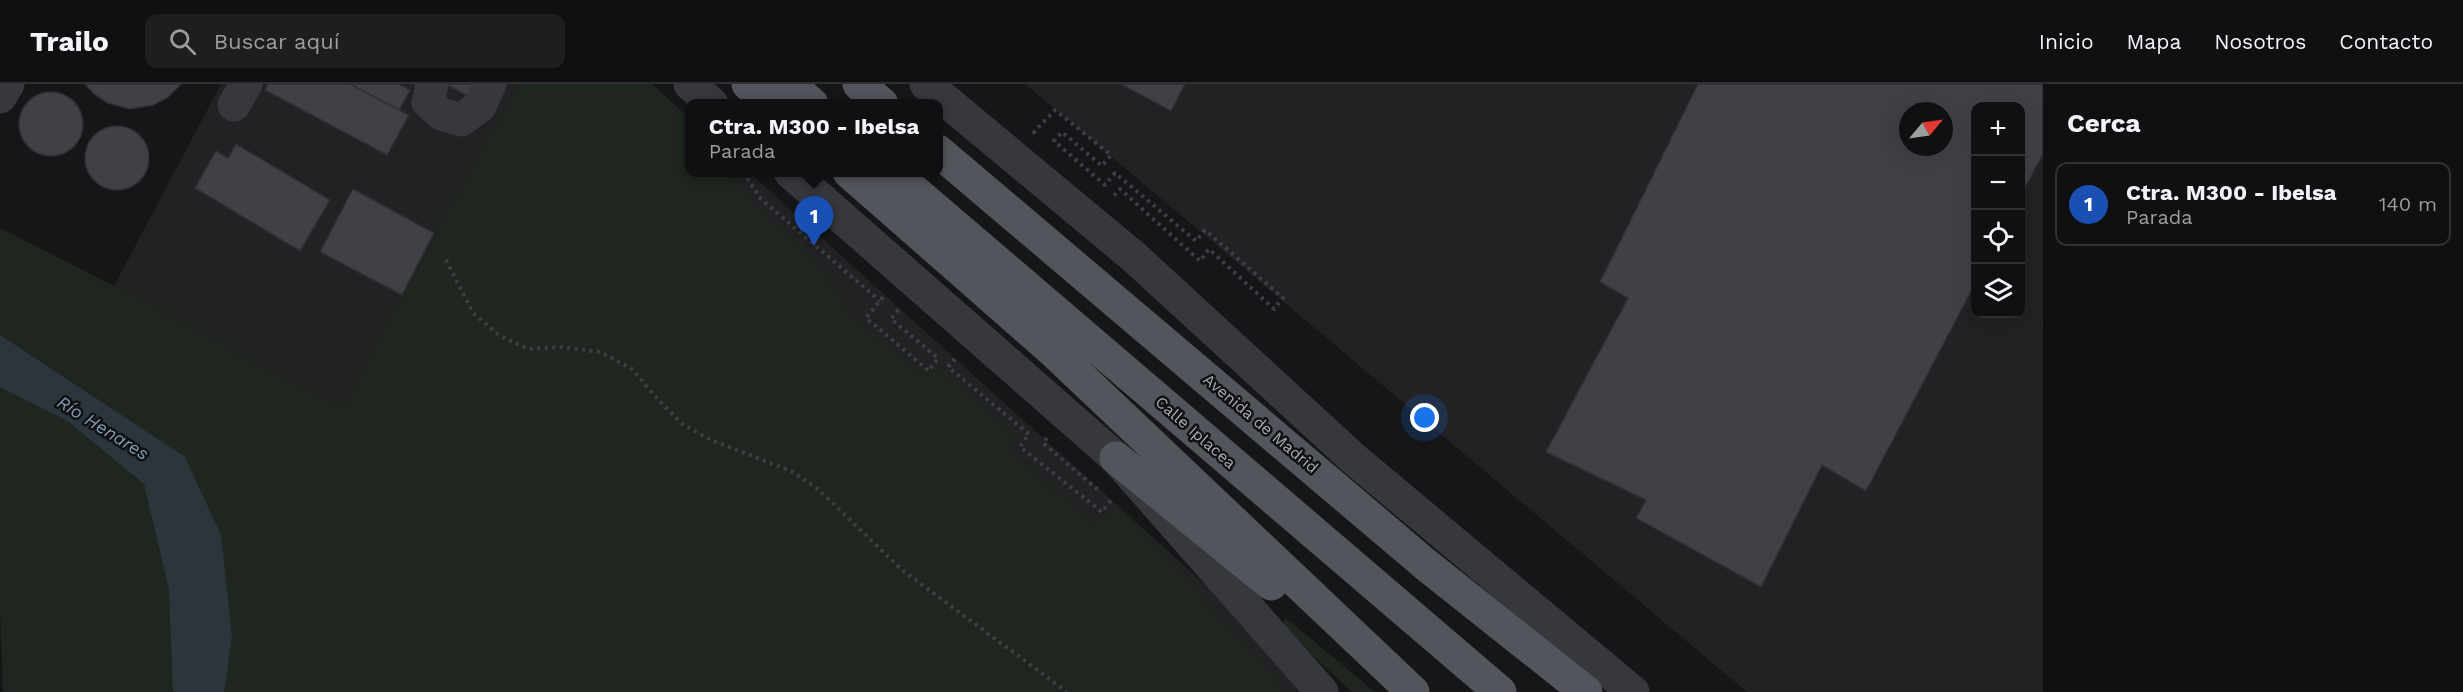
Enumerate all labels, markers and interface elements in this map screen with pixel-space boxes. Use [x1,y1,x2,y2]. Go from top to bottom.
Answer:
search box [145,14,565,68]
text: Trailo [30,25,109,58]
icon: search [166,25,199,58]
text: Buscar aquí [214,29,340,54]
text: Inicio [2039,29,2094,54]
text: Mapa [2127,29,2181,54]
text: Nosotros [2214,29,2306,54]
text: Contacto [2339,29,2433,54]
popup [685,99,943,177]
north arrow [1899,102,1953,156]
map controls [1971,102,2025,318]
button: + [1971,102,2025,156]
text: Cerca [2067,108,2141,138]
text: Ctra. M300 - Ibelsa [709,114,919,139]
text: Parada [709,139,775,163]
button: − [1971,156,2025,210]
text: Ctra. M300 - Ibelsa [2126,180,2336,205]
text: 1 [2084,192,2093,216]
text: 140 m [2379,192,2437,216]
pin: 1 [794,196,834,246]
text: Parada [2126,205,2193,229]
button: locate [1971,210,2025,264]
button: layers [1971,264,2025,318]
street label: Avenida de Madrid [1199,370,1322,477]
water label: Río Henares [54,391,153,464]
street label: Calle Iplacea [1152,392,1240,472]
your location [1410,403,1439,432]

